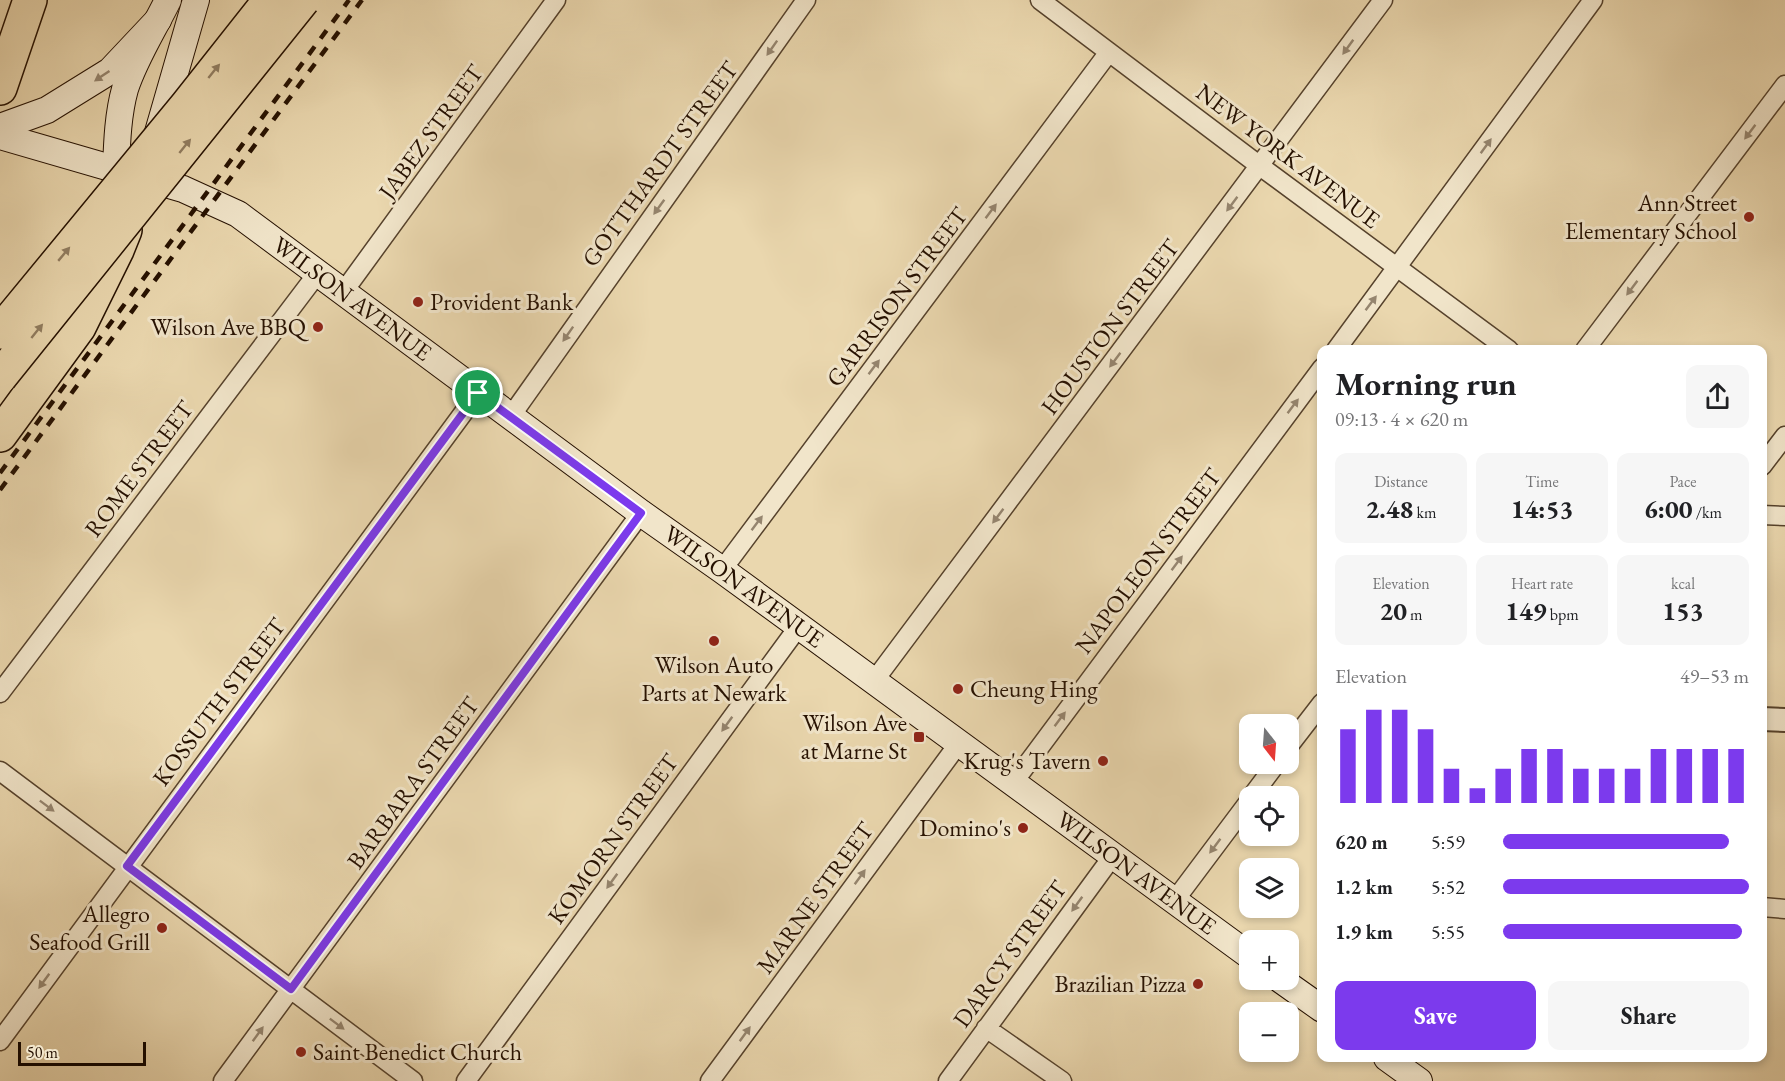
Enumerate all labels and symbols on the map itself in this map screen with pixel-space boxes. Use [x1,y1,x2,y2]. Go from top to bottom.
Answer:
one-way arrow [766,39,778,55]
one-way arrow [1342,39,1354,55]
street label: GOTTHARDT STREET [575,54,745,273]
street label: JABEZ STREET [370,57,490,207]
one-way arrow [208,63,221,79]
one-way arrow [94,70,110,82]
street label: NEW YORK AVENUE [1190,76,1386,235]
one-way arrow [1743,124,1756,140]
one-way arrow [1480,138,1492,153]
one-way arrow [179,139,191,154]
place label: Ann Street Elementary School [1565,187,1737,246]
one-way arrow [1227,196,1239,211]
one-way arrow [653,198,665,214]
street label: GARRISON STREET [819,200,975,393]
one-way arrow [985,203,997,219]
marker: Ann Street Elementary School [1742,210,1756,224]
street label: WILSON AVENUE [267,229,438,368]
street label: HOUSTON STREET [1033,232,1186,421]
one-way arrow [57,247,70,262]
one-way arrow [1626,279,1638,295]
place label: Provident Bank [430,286,574,317]
marker: Provident Bank [411,295,425,309]
one-way arrow [1364,295,1376,310]
place label: Wilson Ave BBQ [150,311,310,342]
marker: Wilson Ave BBQ [311,320,325,334]
one-way arrow [30,323,43,339]
one-way arrow [562,325,574,341]
one-way arrow [1110,352,1122,367]
one-way arrow [868,359,880,375]
pin [452,367,503,418]
street label: ROME STREET [77,394,201,543]
one-way arrow [1287,399,1299,415]
street label: NAPOLEON STREET [1068,461,1228,660]
one-way arrow [993,508,1005,523]
one-way arrow [751,515,763,531]
street label: WILSON AVENUE [658,518,830,654]
one-way arrow [1171,555,1183,571]
street label: KOSSUTH STREET [145,611,292,792]
marker: Wilson Auto Parts at Newark [707,634,721,648]
place label: Wilson Auto Parts at Newark [642,649,787,708]
place label: Cheung Hing [970,673,1098,704]
marker: Cheung Hing [951,682,965,696]
street label: BARBARA STREET [340,690,486,875]
place label: Wilson Ave at Marne St [801,707,907,766]
one-way arrow [1054,712,1066,727]
north arrow [1239,714,1299,774]
one-way arrow [721,716,733,732]
marker: Wilson Ave at Marne St [912,730,926,744]
place label: Krug's Tavern [964,745,1091,776]
street label: KOMORN STREET [540,747,685,930]
marker: Krug's Tavern [1096,754,1110,768]
one-way arrow [39,800,54,812]
street label: WILSON AVENUE [1050,804,1223,941]
place label: Domino's [919,812,1011,843]
street label: MARNE STREET [749,815,881,980]
marker: Domino's [1016,821,1030,835]
one-way arrow [1209,839,1221,854]
one-way arrow [854,869,866,884]
one-way arrow [606,873,618,889]
street label: DARCY STREET [946,873,1074,1033]
one-way arrow [1072,896,1084,911]
place label: Allegro Seafood Grill [29,898,150,957]
marker: Allegro Seafood Grill [155,921,169,935]
place label: Brazilian Pizza [1054,968,1186,999]
one-way arrow [38,972,50,988]
marker: Brazilian Pizza [1191,977,1205,991]
one-way arrow [329,1018,345,1030]
one-way arrow [252,1026,264,1042]
one-way arrow [739,1026,751,1042]
place label: Saint Benedict Church [313,1036,522,1067]
scale bar [18,1039,146,1066]
marker: Saint Benedict Church [294,1045,308,1059]

